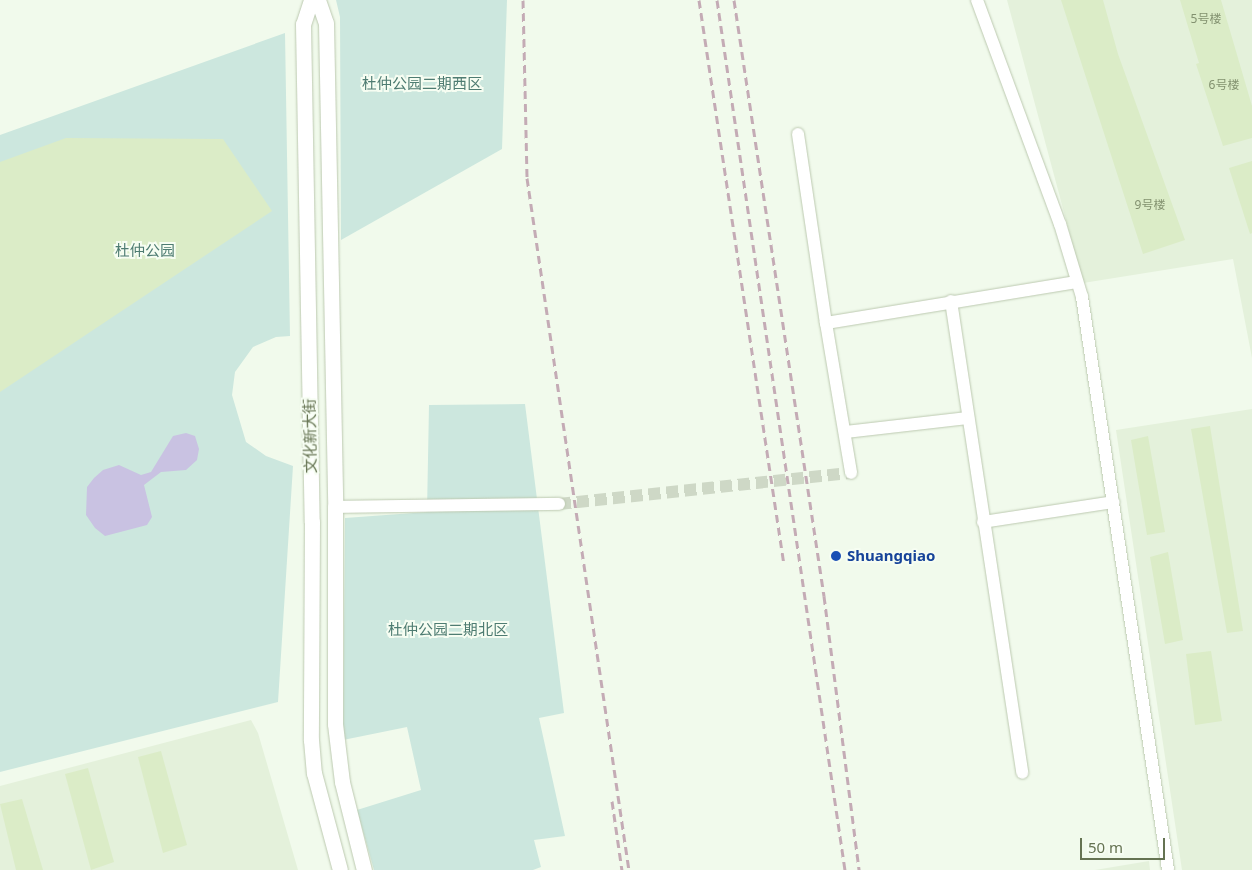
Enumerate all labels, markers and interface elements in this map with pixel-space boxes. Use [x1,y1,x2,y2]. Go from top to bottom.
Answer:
house number: 5号楼 [1191,12,1221,26]
park label: 杜仲公园二期西区 [362,75,482,93]
house number: 6号楼 [1209,78,1239,92]
house number: 9号楼 [1135,198,1165,212]
park label: 杜仲公园 [115,242,175,260]
street label: 文化新大街 [300,398,320,474]
place label: Shuangqiao [847,547,935,565]
marker: Shuangqiao [829,549,843,563]
park label: 杜仲公园二期北区 [388,621,508,639]
scale bar [1082,828,1167,860]
text: 50 m [1088,837,1123,857]

